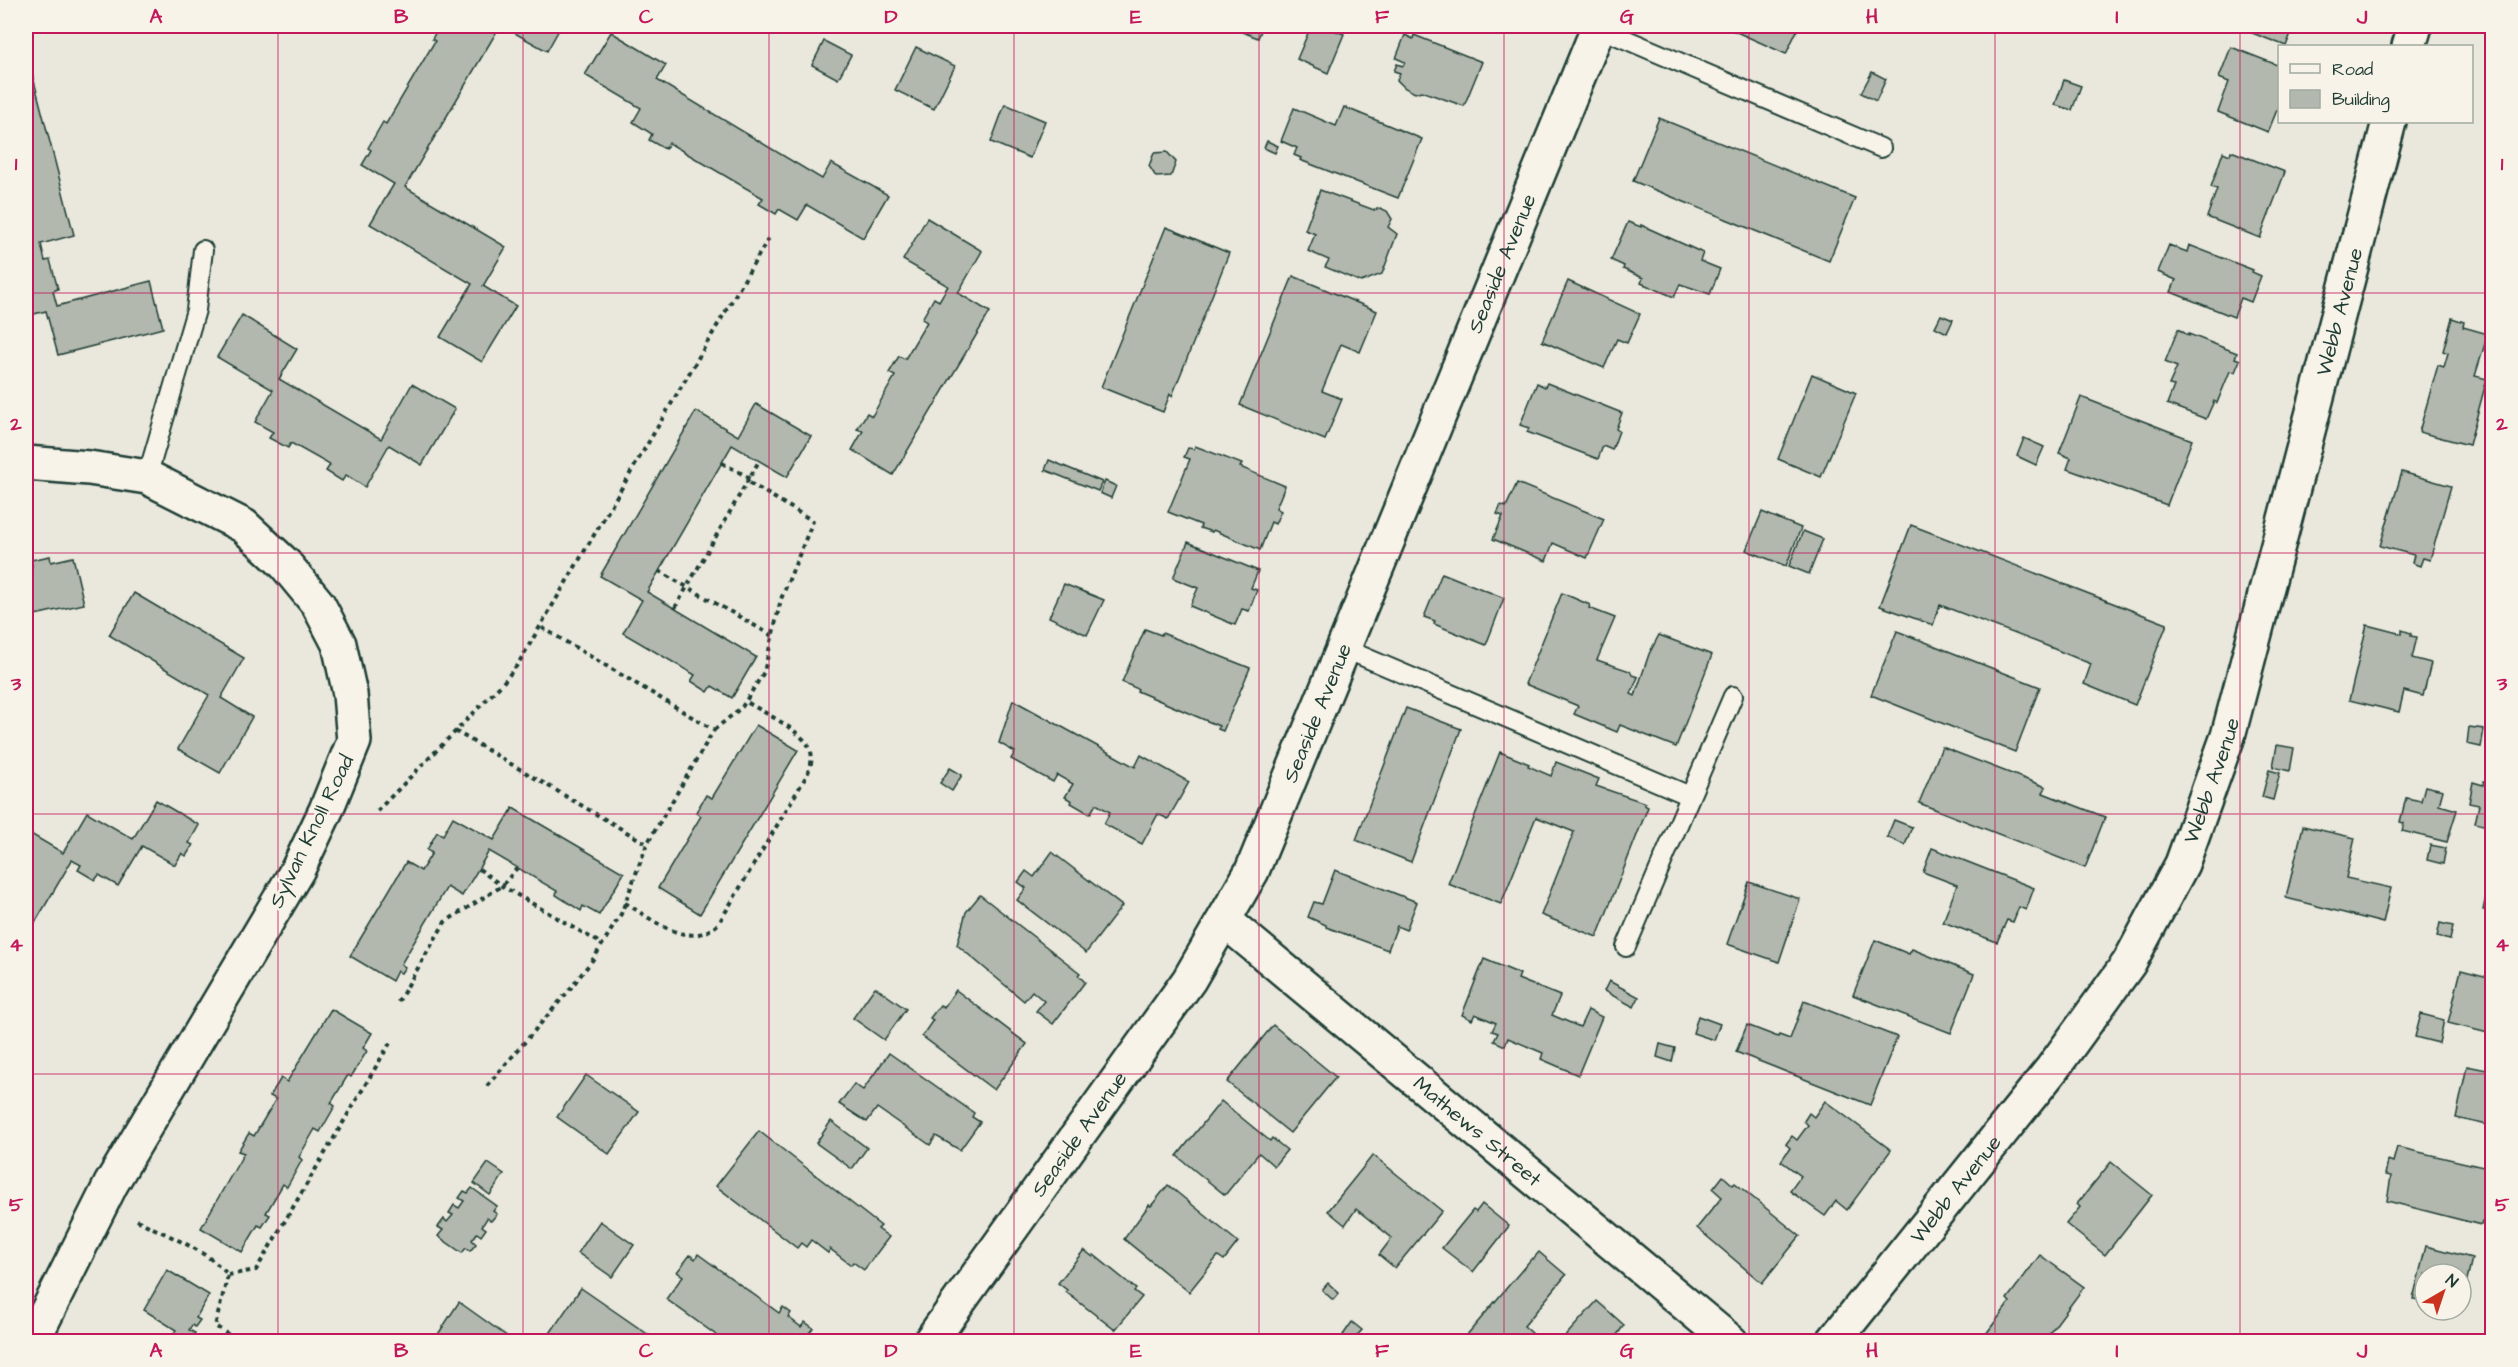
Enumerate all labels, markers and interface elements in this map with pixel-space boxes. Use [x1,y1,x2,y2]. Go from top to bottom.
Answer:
text: A [150,3,163,31]
text: B [394,3,409,31]
text: C [639,3,654,31]
text: D [885,3,898,31]
text: E [1130,3,1142,31]
text: F [1375,3,1390,31]
text: G [1620,3,1634,31]
text: H [1866,3,1878,31]
text: I [2115,3,2119,31]
text: J [2356,3,2368,31]
legend [2278,45,2473,123]
text: Road [2332,57,2373,82]
text: Building [2332,87,2390,113]
text: 1 [15,150,18,178]
text: 1 [2501,150,2504,178]
street label: Seaside Avenue [1460,189,1544,337]
street label: Webb Avenue [2309,245,2370,379]
text: 2 [9,410,22,438]
text: 2 [2495,410,2508,438]
street label: Seaside Avenue [1276,639,1359,787]
text: 3 [10,670,22,698]
text: 3 [2496,670,2508,698]
street label: Webb Avenue [2177,715,2247,847]
street label: Sylvan Knoll Road [262,750,363,914]
text: 4 [9,931,23,959]
text: 4 [2495,931,2509,959]
street label: Seaside Avenue [1024,1065,1134,1203]
street label: Mathews Street [1407,1069,1548,1194]
street label: Webb Avenue [1904,1129,2008,1250]
text: 5 [9,1191,24,1219]
text: 5 [2495,1191,2510,1219]
north arrow [2413,1262,2473,1322]
text: N [2441,1269,2463,1293]
text: A [150,1337,163,1365]
text: B [394,1337,409,1365]
text: C [639,1337,654,1365]
text: D [885,1337,898,1365]
text: E [1130,1337,1142,1365]
text: F [1375,1337,1390,1365]
text: G [1620,1337,1634,1365]
text: H [1866,1337,1878,1365]
text: I [2115,1337,2119,1365]
text: J [2356,1337,2368,1365]

